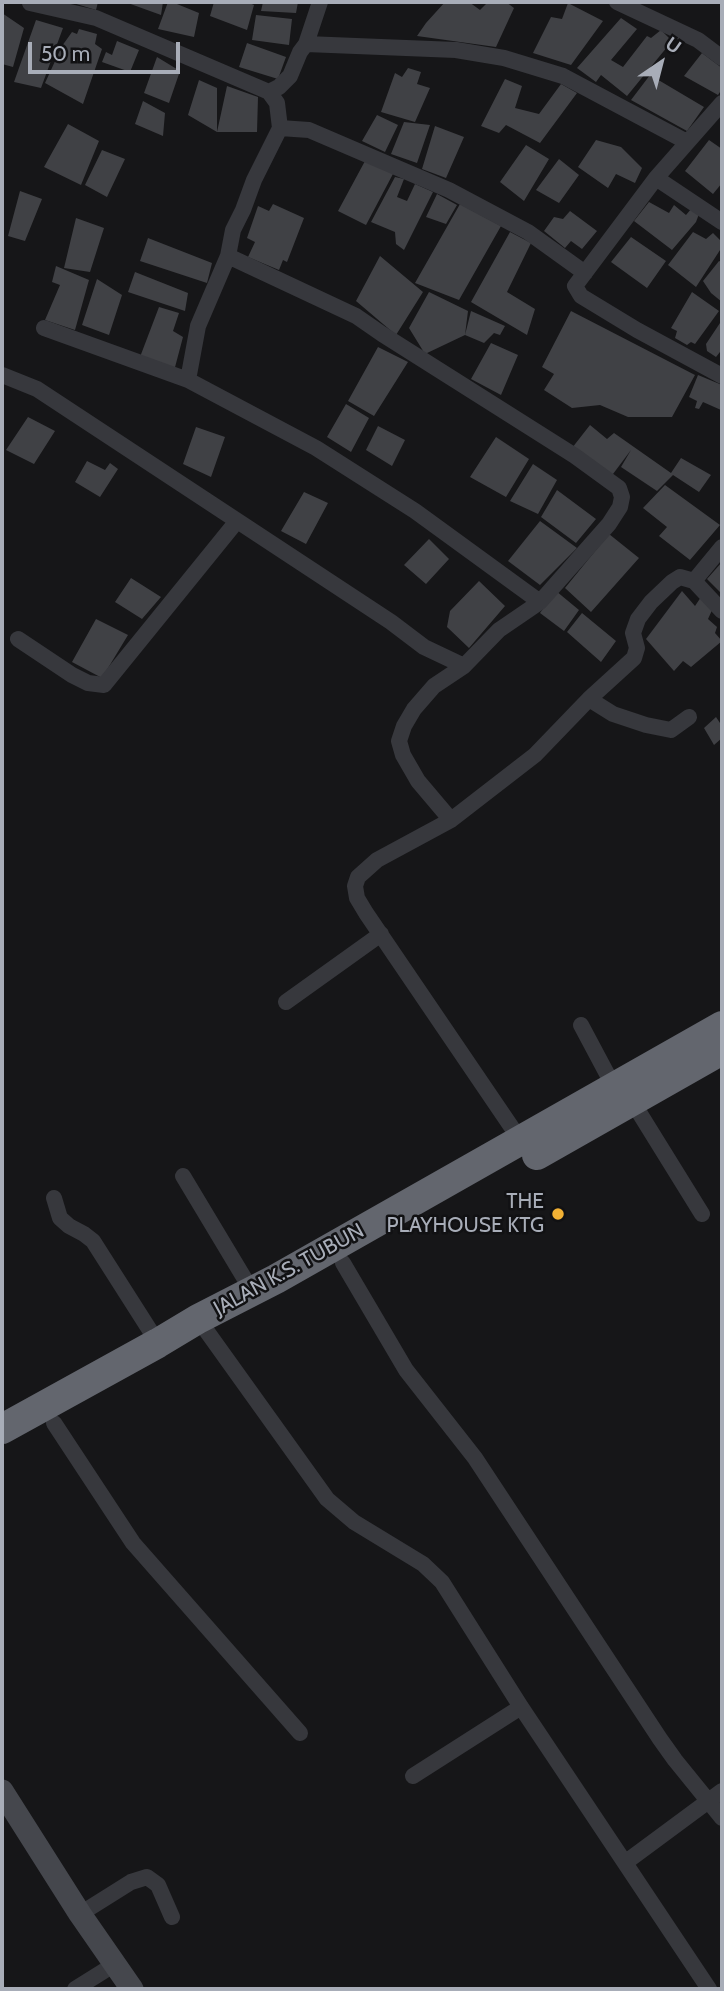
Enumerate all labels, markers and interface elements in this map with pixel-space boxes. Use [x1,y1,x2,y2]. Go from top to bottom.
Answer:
scale bar [32,28,184,72]
north arrow [626,28,696,98]
text: U [661,32,686,59]
text: 50 m [41,41,90,66]
place label: THE PLAYHOUSE KTG [386,1189,544,1239]
marker: THE PLAYHOUSE KTG [550,1206,566,1222]
street label: JALAN K.S. TUBUN [210,1218,368,1322]

